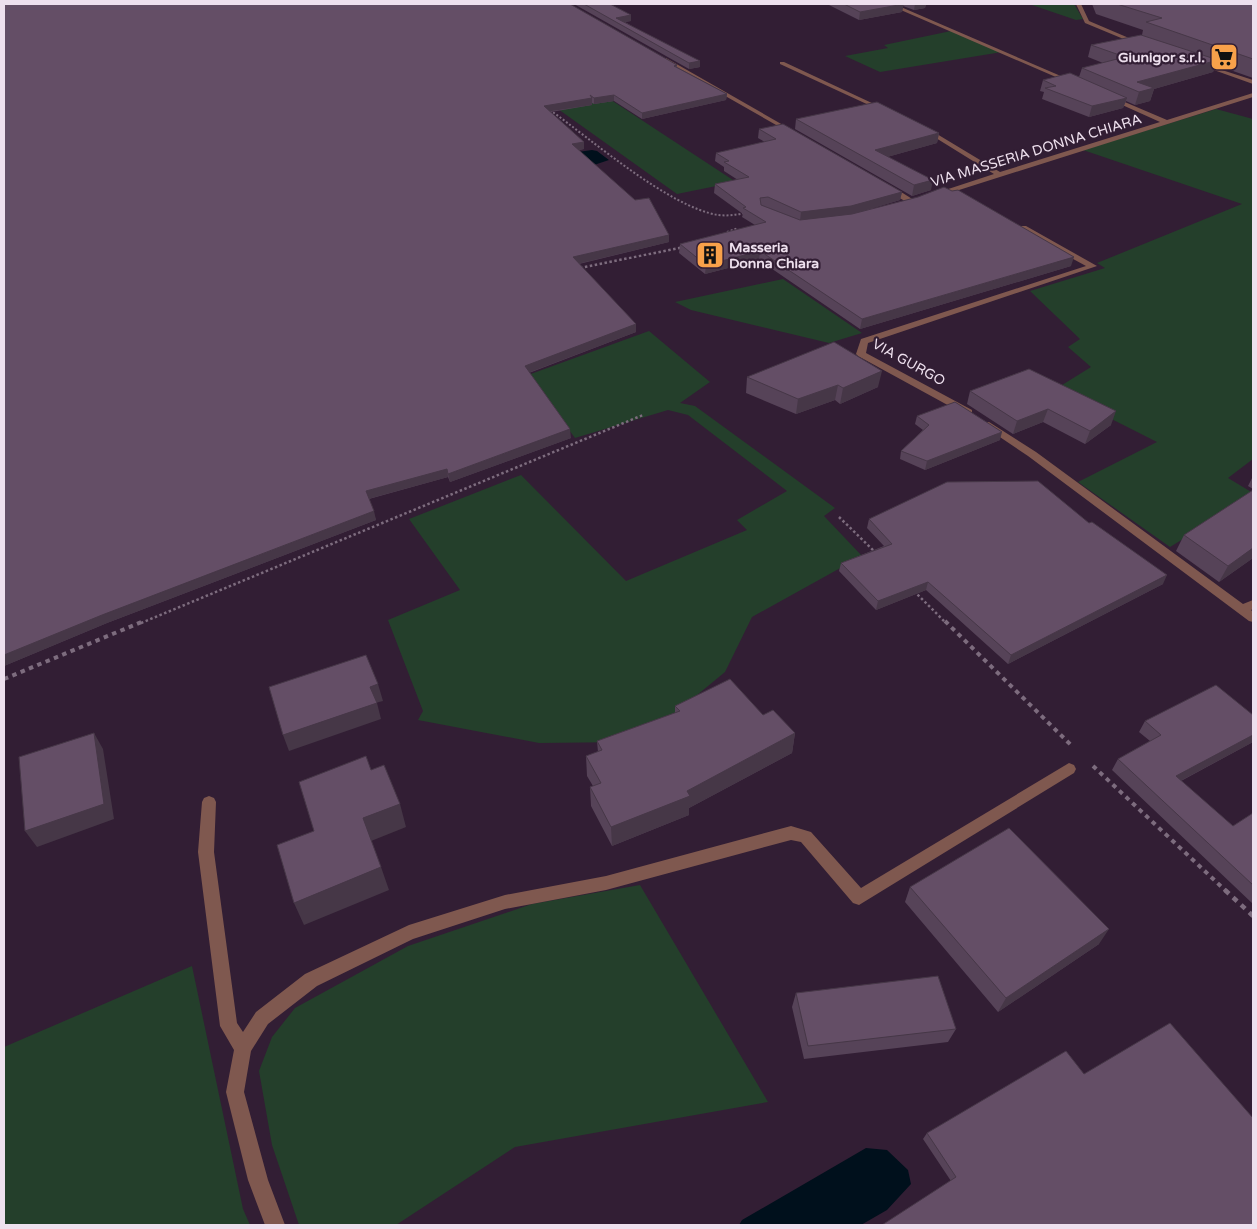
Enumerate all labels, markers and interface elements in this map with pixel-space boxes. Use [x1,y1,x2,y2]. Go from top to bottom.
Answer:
supermarket icon: Giunigor s.r.l. [1209,42,1239,72]
place label: Giunigor s.r.l. [1118,49,1205,66]
street label: VIA MASSERIA DONNA CHIARA [929,110,1144,191]
place label: Masseria Donna Chiara [729,239,819,272]
building icon: Masseria Donna Chiara [695,240,725,270]
street label: VIA GURGO [869,335,948,389]

